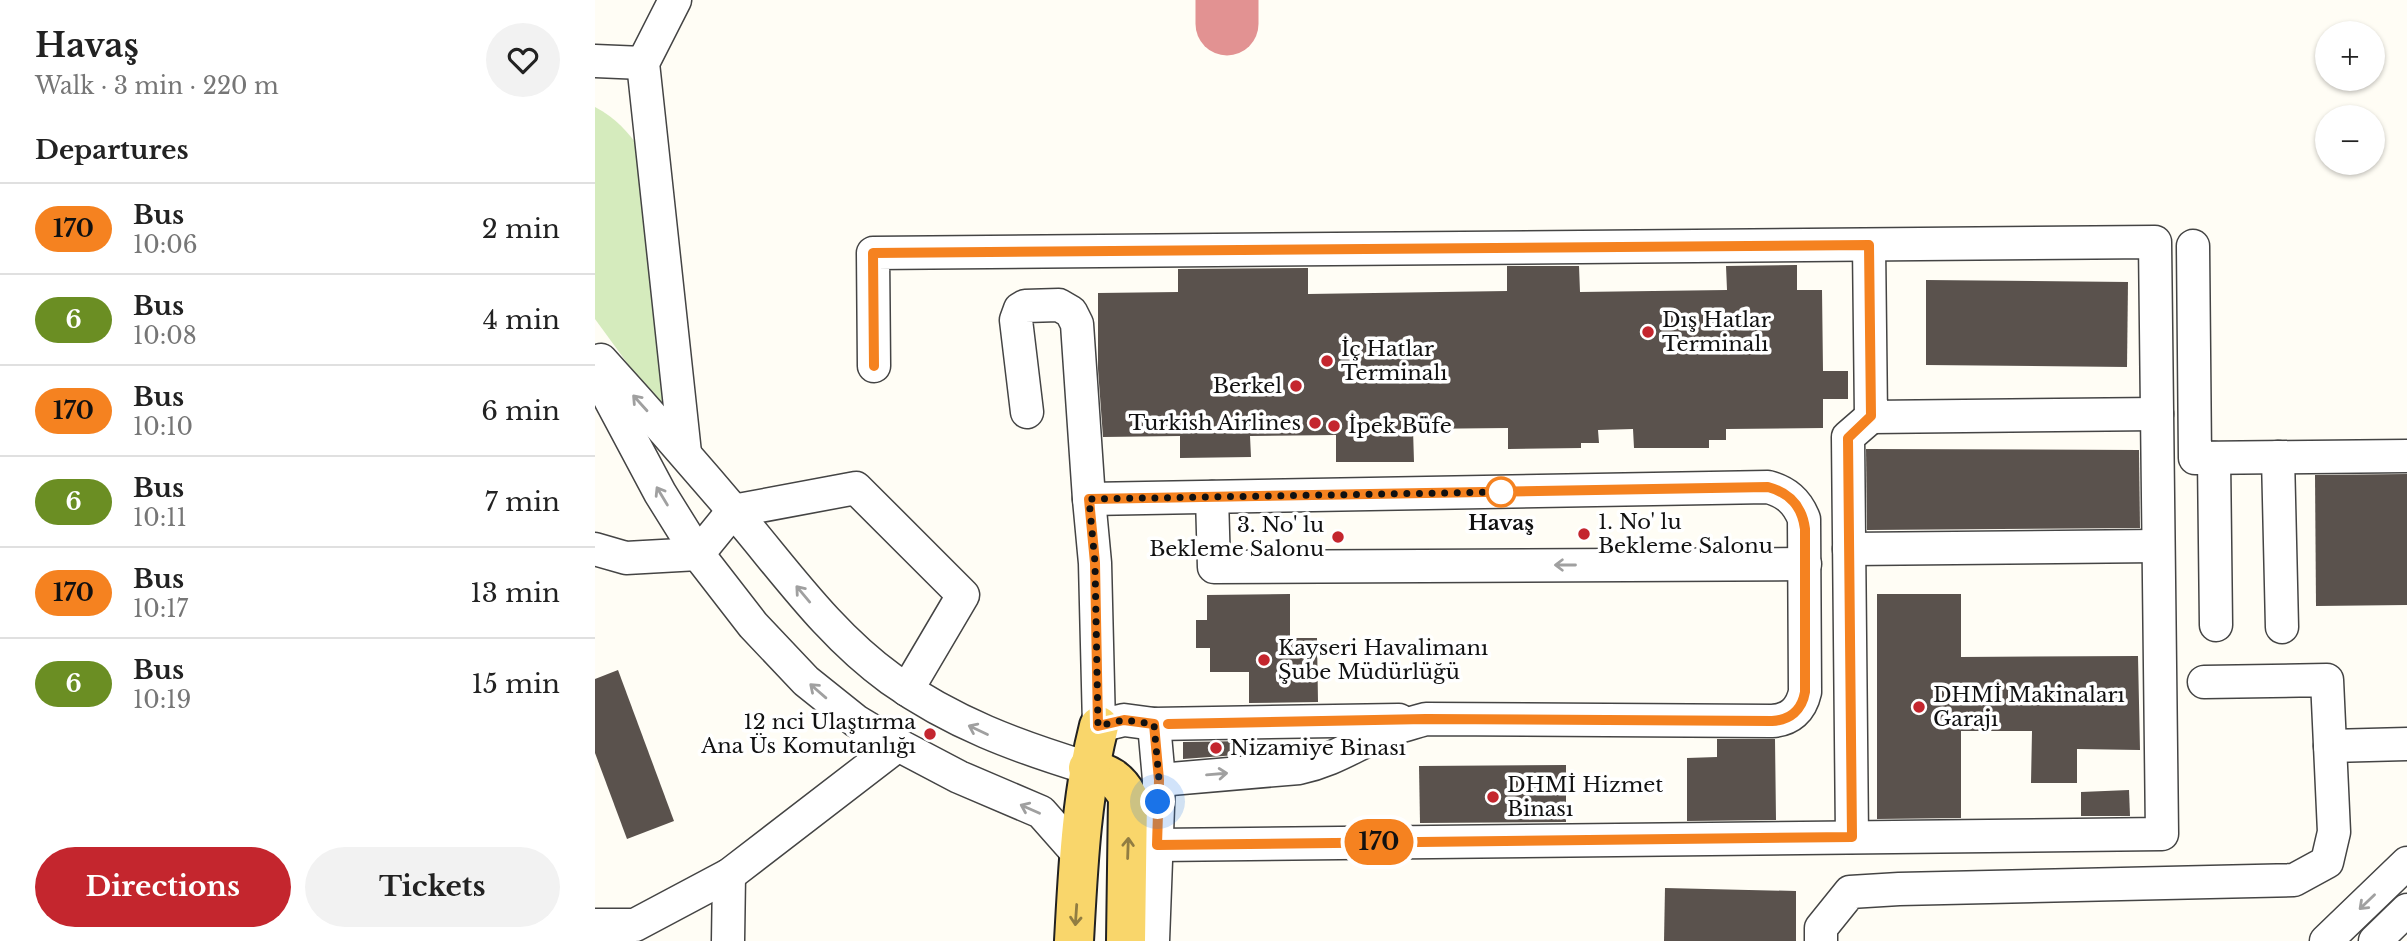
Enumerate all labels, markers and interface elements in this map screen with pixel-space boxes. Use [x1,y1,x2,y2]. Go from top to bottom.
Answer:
map controls [2315,21,2385,175]
button: + [2315,21,2385,91]
button: heart [486,23,560,97]
text: Havaş [35,25,139,66]
text: Walk · 3 min · 220 m [35,72,279,100]
button: − [2315,105,2385,175]
text: Departures [35,134,189,166]
text: Bus [133,199,184,231]
text: 2 min [482,213,560,245]
text: 170 [53,214,94,243]
text: 10:06 [133,231,197,259]
text: Bus [133,290,184,322]
text: 4 min [483,304,560,336]
text: 6 [65,305,82,334]
place label: Dış Hatlar Terminalı [1662,307,1771,357]
text: 10:08 [133,322,197,350]
marker: Dış Hatlar Terminalı [1640,324,1656,340]
place label: İç Hatlar Terminalı [1341,336,1447,386]
marker: İç Hatlar Terminalı [1319,353,1335,369]
place label: Berkel [1213,373,1282,399]
marker: Berkel [1288,378,1304,394]
text: Bus [133,381,184,413]
one-way arrow [632,394,648,412]
text: 6 min [481,395,560,427]
text: 170 [53,396,94,425]
place label: Turkish Airlines [1129,410,1301,436]
text: 10:10 [133,413,193,441]
place label: İpek Büfe [1348,413,1452,439]
marker: Turkish Airlines [1307,415,1323,431]
marker: İpek Büfe [1326,418,1342,434]
text: Bus [133,472,184,504]
marker: Havaş [1486,477,1516,507]
text: 7 min [485,486,560,518]
one-way arrow [654,486,668,506]
text: 6 [65,487,82,516]
text: 10:11 [133,504,187,532]
place label: 1. No' lu Bekleme Salonu [1598,509,1773,559]
place label: Havaş [1468,510,1534,536]
place label: 3. No' lu Bekleme Salonu [1149,512,1324,562]
marker: 1. No' lu Bekleme Salonu [1576,526,1592,542]
marker: 3. No' lu Bekleme Salonu [1330,529,1346,545]
one-way arrow [1554,558,1577,572]
text: Bus [133,563,184,595]
text: 13 min [470,577,560,609]
text: 170 [53,578,94,607]
one-way arrow [795,585,811,603]
text: 10:17 [133,595,188,623]
place label: Kayseri Havalimanı Şube Müdürlüğü [1278,635,1488,685]
marker: Kayseri Havalimanı Şube Müdürlüğü [1256,652,1272,668]
text: Bus [133,654,184,686]
text: 15 min [471,668,560,700]
text: 6 [65,669,82,698]
place label: DHMİ Makinaları Garajı [1933,682,2125,732]
one-way arrow [809,683,827,699]
text: 10:19 [133,686,191,714]
marker: DHMİ Makinaları Garajı [1911,699,1927,715]
place label: 12 nci Ulaştırma Ana Üs Komutanlığı [700,709,916,759]
one-way arrow [968,722,989,736]
marker: 12 nci Ulaştırma Ana Üs Komutanlığı [922,726,938,742]
place label: Nizamiye Binası [1230,735,1406,761]
marker: Nizamiye Binası [1208,740,1224,756]
one-way arrow [1205,767,1228,780]
place label: DHMİ Hizmet Binası [1507,772,1663,822]
your location [1140,784,1175,819]
marker: DHMİ Hizmet Binası [1485,789,1501,805]
one-way arrow [1020,802,1042,815]
line badge: 170 [1339,819,1419,865]
text: 170 [1359,827,1399,856]
one-way arrow [1121,837,1135,860]
button: Directions [35,847,291,927]
button: Tickets [305,847,560,927]
one-way arrow [2359,893,2376,910]
one-way arrow [1069,903,1082,926]

